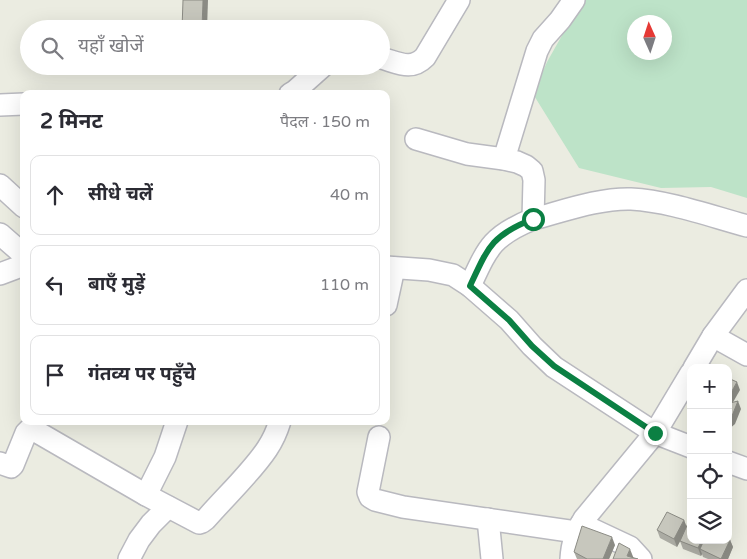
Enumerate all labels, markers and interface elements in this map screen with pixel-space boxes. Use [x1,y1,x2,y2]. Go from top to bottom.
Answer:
north arrow [627,15,672,60]
search box [20,20,390,75]
icon: search [38,34,66,62]
text: यहाँ खोजें [78,35,144,57]
text: 2 मिनट [40,109,103,134]
text: पैदल · 150 m [280,112,370,132]
icon: ahead [41,181,69,209]
text: सीधे चलें [88,183,153,205]
text: 40 m [330,185,369,205]
route start [522,208,545,231]
icon: left [41,271,69,299]
text: बाएँ मुड़ें [88,273,145,295]
text: 110 m [320,275,369,295]
icon: arrive [41,361,69,389]
text: गंतव्य पर पहुँचे [88,363,196,385]
map controls [687,364,732,544]
button: + [687,364,732,409]
button: − [687,409,732,454]
route end [644,422,667,445]
button: locate [687,454,732,499]
button: layers [687,499,732,544]

